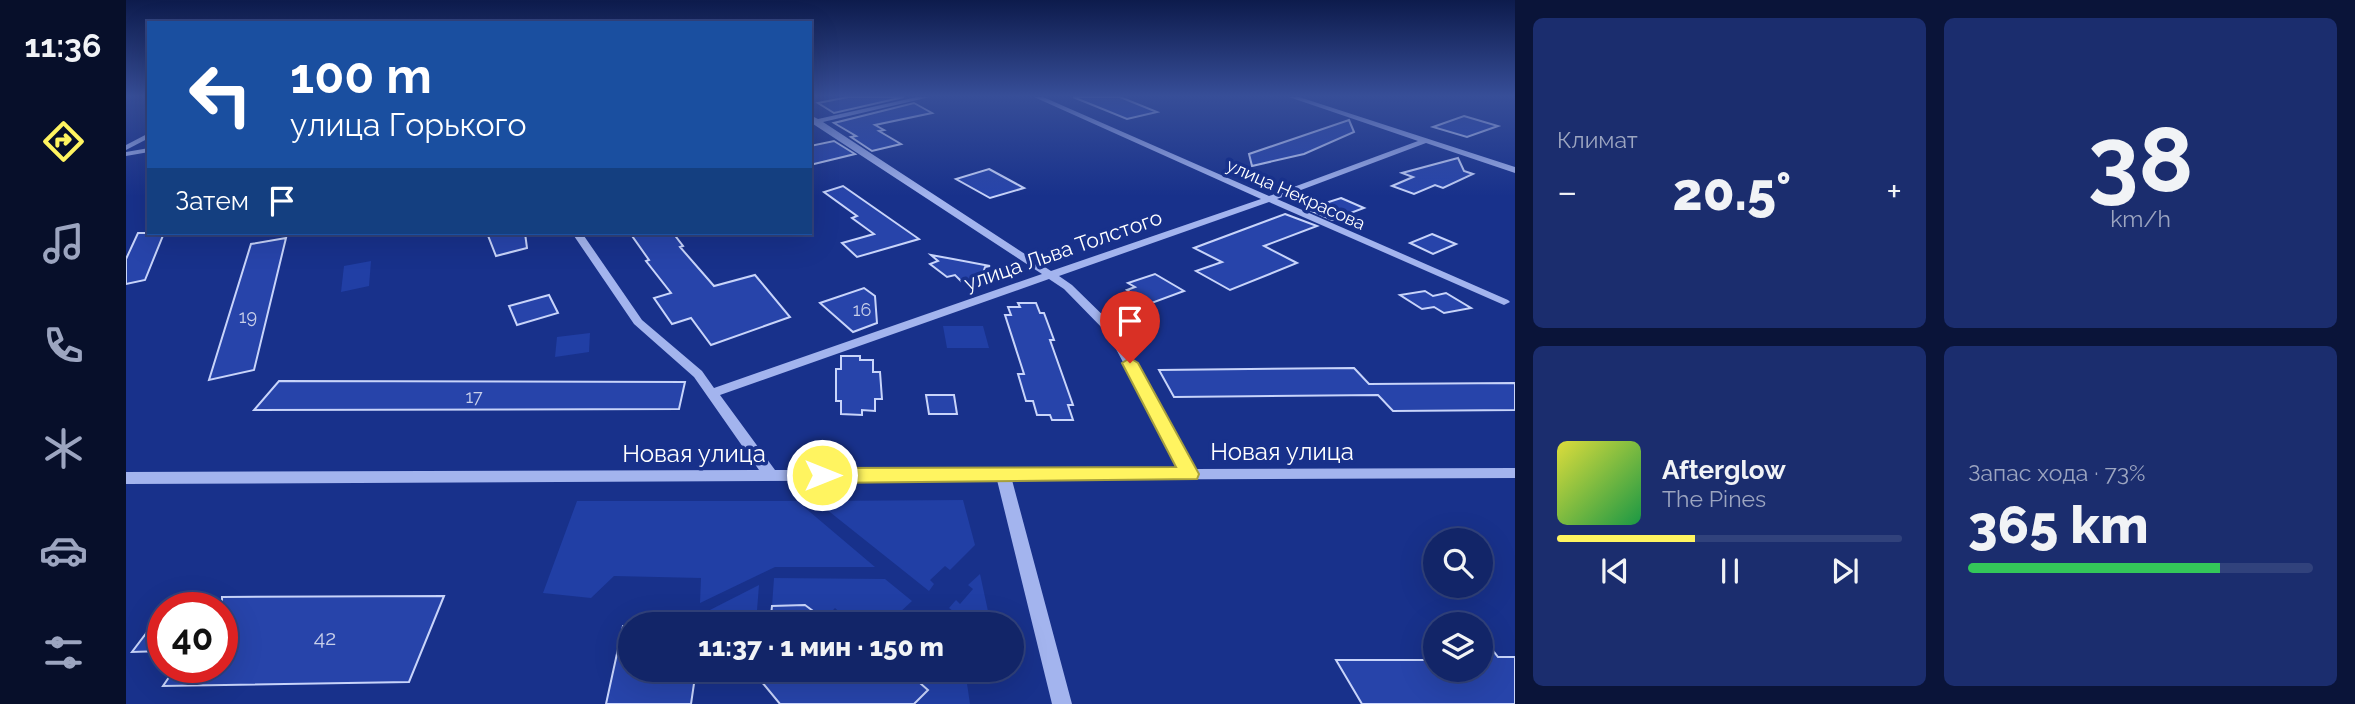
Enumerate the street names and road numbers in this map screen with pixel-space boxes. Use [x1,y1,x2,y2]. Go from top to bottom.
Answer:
street label: улица Некрасова [1223,154,1369,234]
street label: улица Льва Толстого [961,204,1165,296]
street label: Новая улица [1210,437,1354,466]
street label: Новая улица [622,439,766,468]

